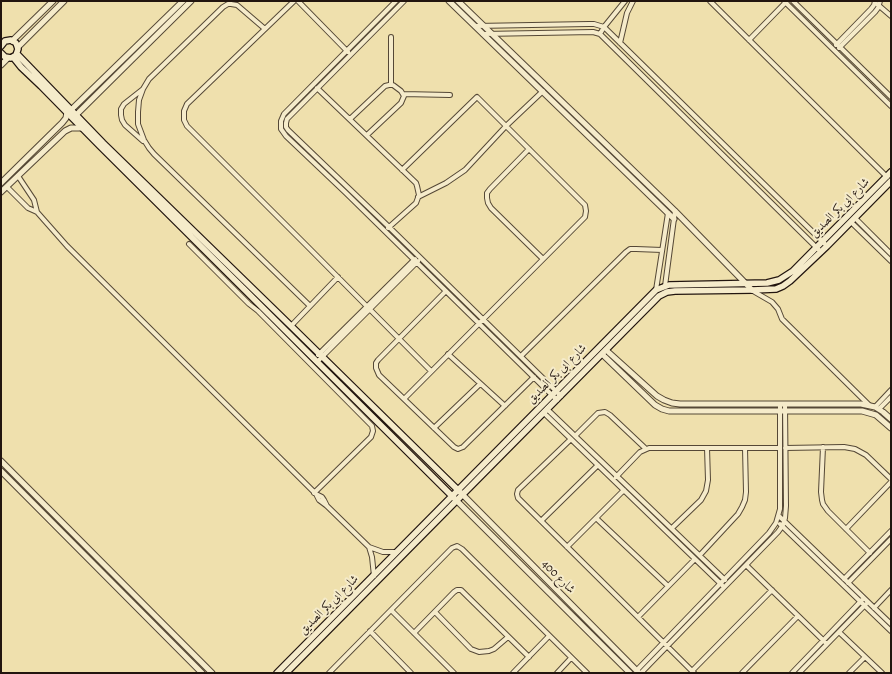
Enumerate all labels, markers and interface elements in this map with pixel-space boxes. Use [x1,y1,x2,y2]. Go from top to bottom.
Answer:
street label: شارع ابى بكر الصديق [807,175,873,241]
street label: شارع ابى بكر الصديق [524,341,590,407]
street label: شارع 400 [538,557,578,597]
street label: شارع ابى بكر الصديق [296,572,362,638]

